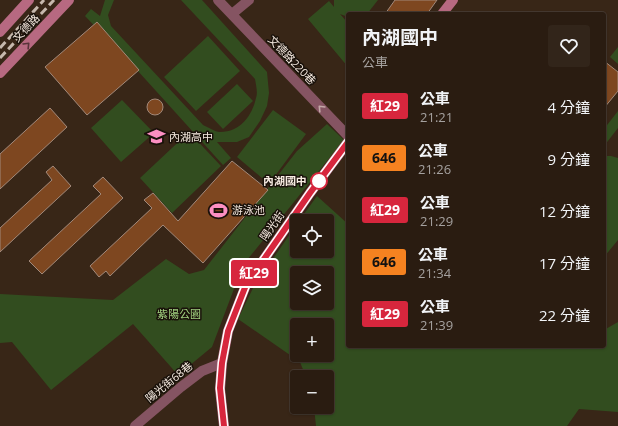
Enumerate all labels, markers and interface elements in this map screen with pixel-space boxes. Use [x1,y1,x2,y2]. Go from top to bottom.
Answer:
street label: 文德路 [9,11,42,45]
text: 內湖國中 [362,24,438,50]
button: heart [548,25,590,67]
street label: 文德路220巷 [265,32,320,87]
one-way arrow [22,42,30,50]
text: 公車 [362,53,388,71]
text: 公車 [420,88,450,108]
text: 紅29 [370,96,400,115]
text: 4 分鐘 [548,97,590,117]
one-way arrow [318,105,326,113]
text: 21:21 [420,108,453,126]
school or university icon: 內湖高中 [146,127,166,147]
place label: 內湖高中 [169,129,213,144]
text: 公車 [418,140,448,160]
text: 646 [372,148,396,167]
text: 9 分鐘 [548,149,590,169]
text: 21:26 [418,160,451,178]
marker: 內湖國中 [310,172,328,190]
place label: 內湖國中 [263,173,307,188]
text: 公車 [420,192,450,212]
sports icon: 游泳池 [209,200,229,220]
text: 紅29 [370,200,400,219]
text: 12 分鐘 [539,201,590,221]
place label: 游泳池 [232,202,265,217]
street label: 陽光街 [256,208,287,244]
text: 21:29 [420,212,453,230]
map controls [290,214,334,414]
button: locate [290,214,334,258]
text: 公車 [418,244,448,264]
text: 646 [372,252,396,271]
text: 17 分鐘 [539,253,590,273]
line badge: 紅29 [231,260,277,286]
text: 紅29 [239,263,269,282]
text: 21:34 [418,264,451,282]
button: layers [290,266,334,310]
text: 公車 [420,296,450,316]
text: 紅29 [370,304,400,323]
text: 22 分鐘 [539,305,590,325]
park label: 紫陽公園 [157,306,201,321]
text: 21:39 [420,316,453,334]
button: + [290,318,334,362]
street label: 陽光街68巷 [142,358,195,405]
button: − [290,370,334,414]

